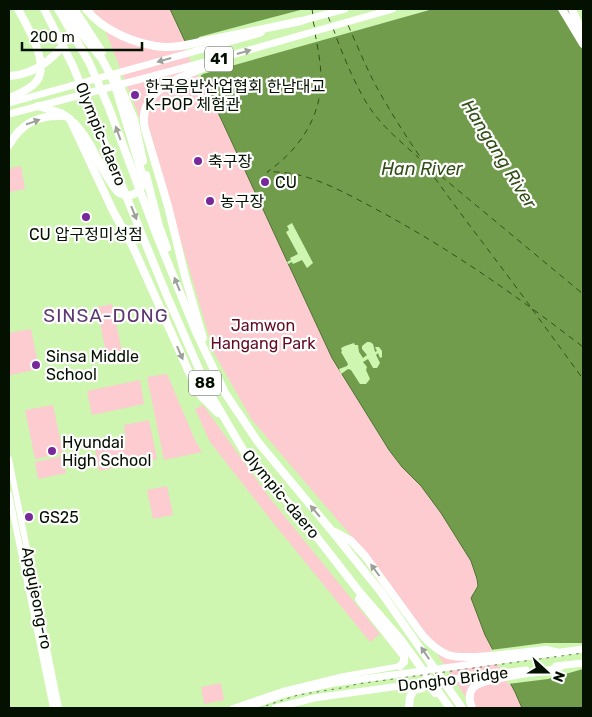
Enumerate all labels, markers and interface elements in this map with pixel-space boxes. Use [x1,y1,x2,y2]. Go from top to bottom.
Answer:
scale bar [22,20,142,52]
text: 200 m [30,28,75,46]
road number: 41 [205,46,233,72]
one-way arrow [236,48,251,56]
one-way arrow [156,57,171,65]
place label: 한국음반산업협회 한남대교 K-POP 체험관 [145,77,326,114]
street label: Olympic-daero [72,79,130,189]
marker: 한국음반산업협회 한남대교 K-POP 체험관 [129,89,141,101]
water label: Hangang River [457,95,542,214]
one-way arrow [26,117,41,125]
one-way arrow [114,125,121,140]
place label: 축구장 [208,152,252,171]
marker: 축구장 [192,155,204,167]
water label: Han River [381,158,464,180]
place label: CU [275,173,297,192]
marker: CU [259,176,271,188]
place label: 농구장 [220,192,264,211]
marker: 농구장 [204,195,216,207]
one-way arrow [130,206,138,221]
marker: CU 압구정미성점 [80,211,92,223]
place label: CU 압구정미성점 [29,225,143,244]
one-way arrow [173,276,181,291]
district label: SINSA-DONG [43,304,169,327]
park label: Jamwon Hangang Park [211,316,316,353]
one-way arrow [177,346,185,360]
place label: Sinsa Middle School [46,347,139,384]
marker: Sinsa Middle School [30,359,42,371]
road number: 88 [189,370,221,396]
place label: Hyundai High School [62,433,151,470]
marker: Hyundai High School [46,445,58,457]
street label: Olympic-daero [238,446,324,542]
one-way arrow [310,504,321,517]
place label: GS25 [39,508,79,527]
marker: GS25 [23,511,35,523]
street label: Apgujeong-ro [18,545,56,651]
one-way arrow [370,563,380,577]
one-way arrow [420,647,429,660]
north arrow [522,647,572,697]
street label: Dongho Bridge [397,663,509,695]
text: N [549,669,568,684]

